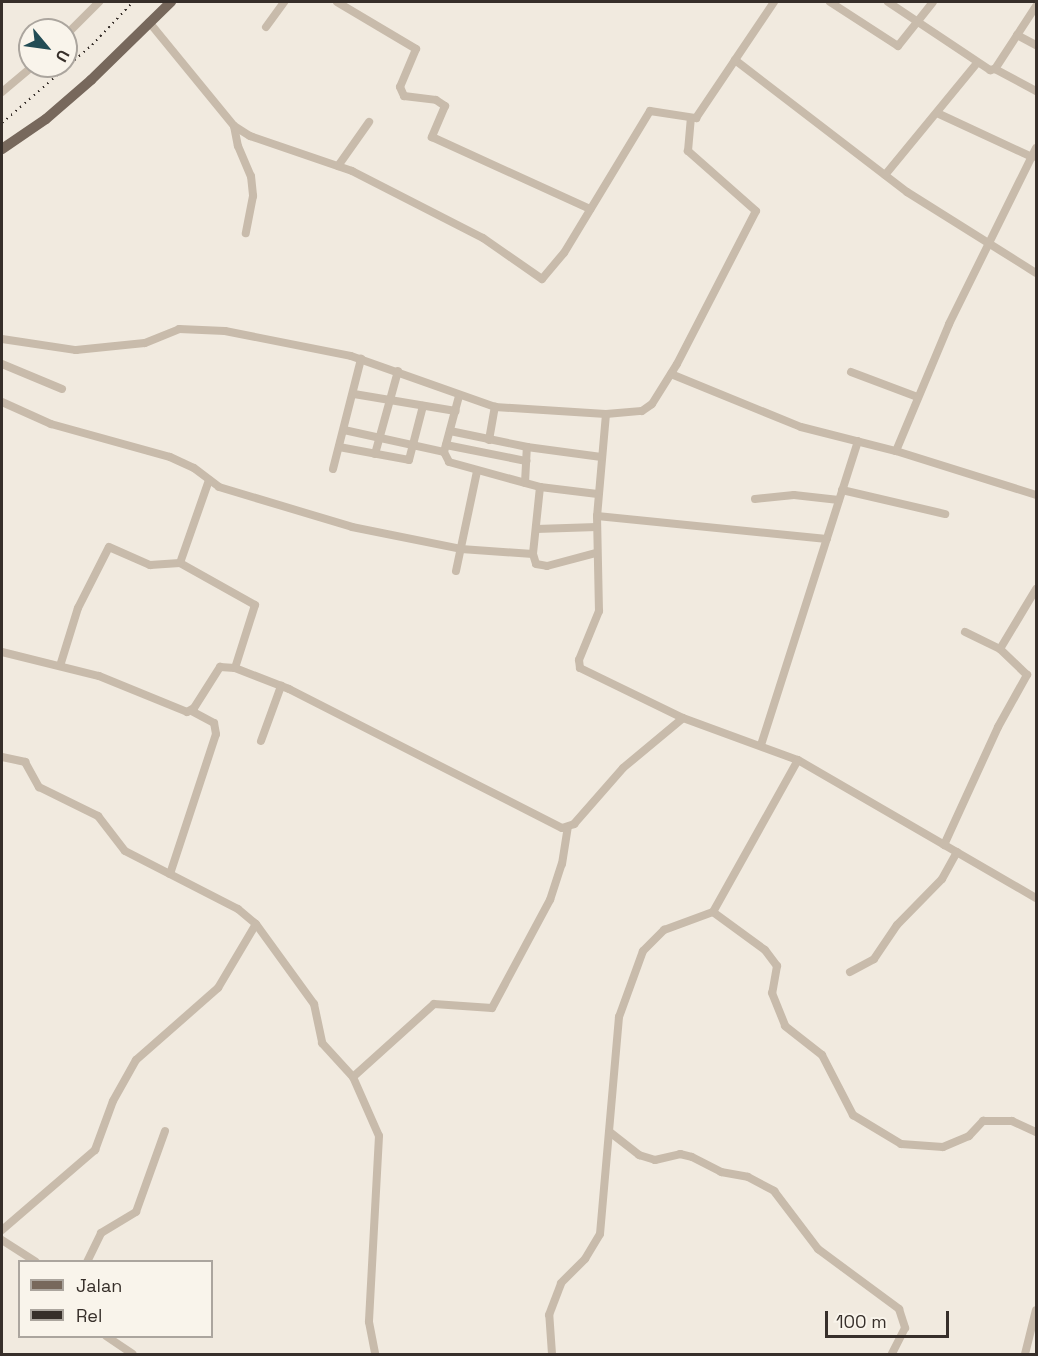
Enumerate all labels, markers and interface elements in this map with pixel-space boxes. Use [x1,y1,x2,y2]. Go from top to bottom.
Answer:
north arrow [18,18,78,78]
text: U [51,46,74,66]
legend [18,1260,213,1338]
text: Jalan [76,1274,122,1297]
scale bar [828,1299,952,1337]
text: Rel [76,1304,102,1327]
text: 100 m [836,1310,887,1333]

